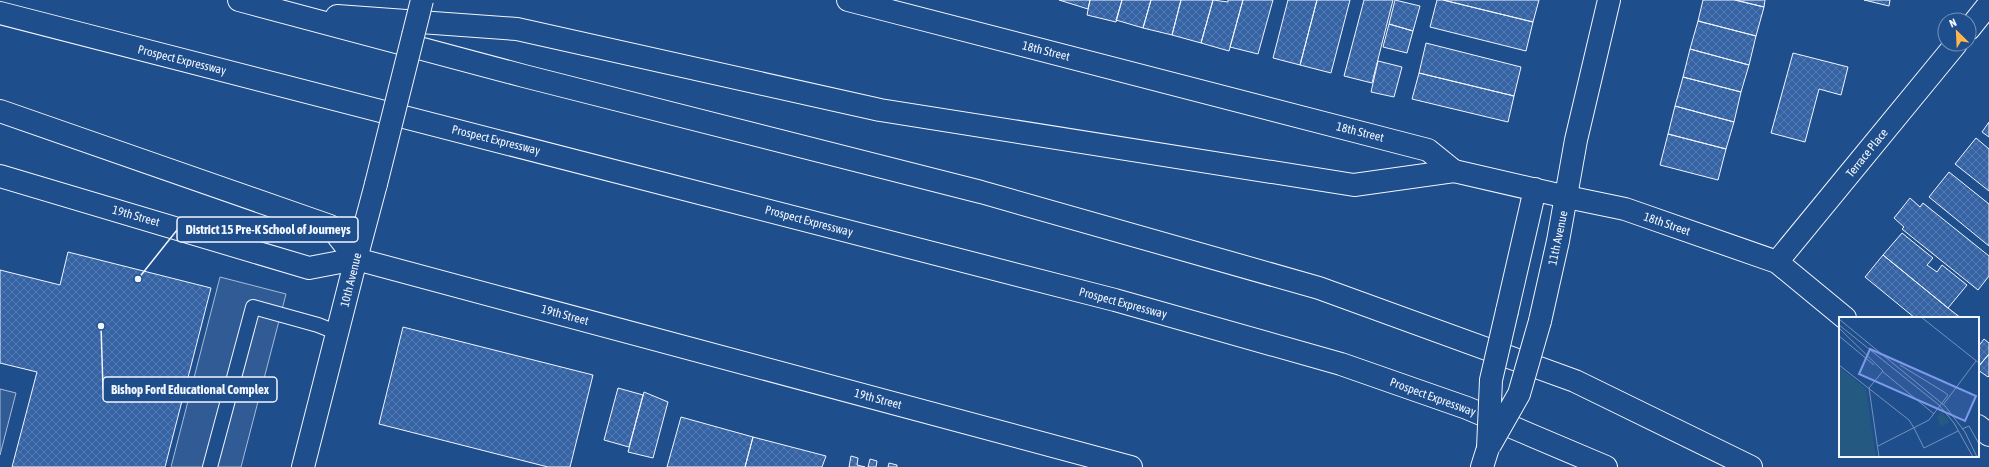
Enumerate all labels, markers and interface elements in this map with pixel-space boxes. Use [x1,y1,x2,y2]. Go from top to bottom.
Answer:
north arrow [1937,12,1977,52]
text: N [1948,16,1958,30]
street label: 18th Street [1021,38,1072,64]
street label: Prospect Expressway [136,42,228,78]
street label: 18th Street [1335,119,1386,145]
street label: Prospect Expressway [450,122,542,158]
street label: Terrace Place [1843,126,1891,180]
street label: 19th Street [111,203,162,230]
street label: Prospect Expressway [763,203,855,239]
street label: 11th Avenue [1545,209,1571,267]
street label: 18th Street [1642,209,1693,239]
callout: District 15 Pre-K School of Journeys [177,217,358,242]
text: District 15 Pre-K School of Journeys [185,222,351,237]
street label: 10th Avenue [338,251,364,309]
street label: Prospect Expressway [1077,285,1169,321]
street label: 19th Street [540,302,591,328]
inset map [1839,317,1979,457]
street label: Prospect Expressway [1388,375,1478,419]
callout: Bishop Ford Educational Complex [103,377,277,402]
text: Bishop Ford Educational Complex [111,382,270,397]
street label: 19th Street [853,386,904,412]

